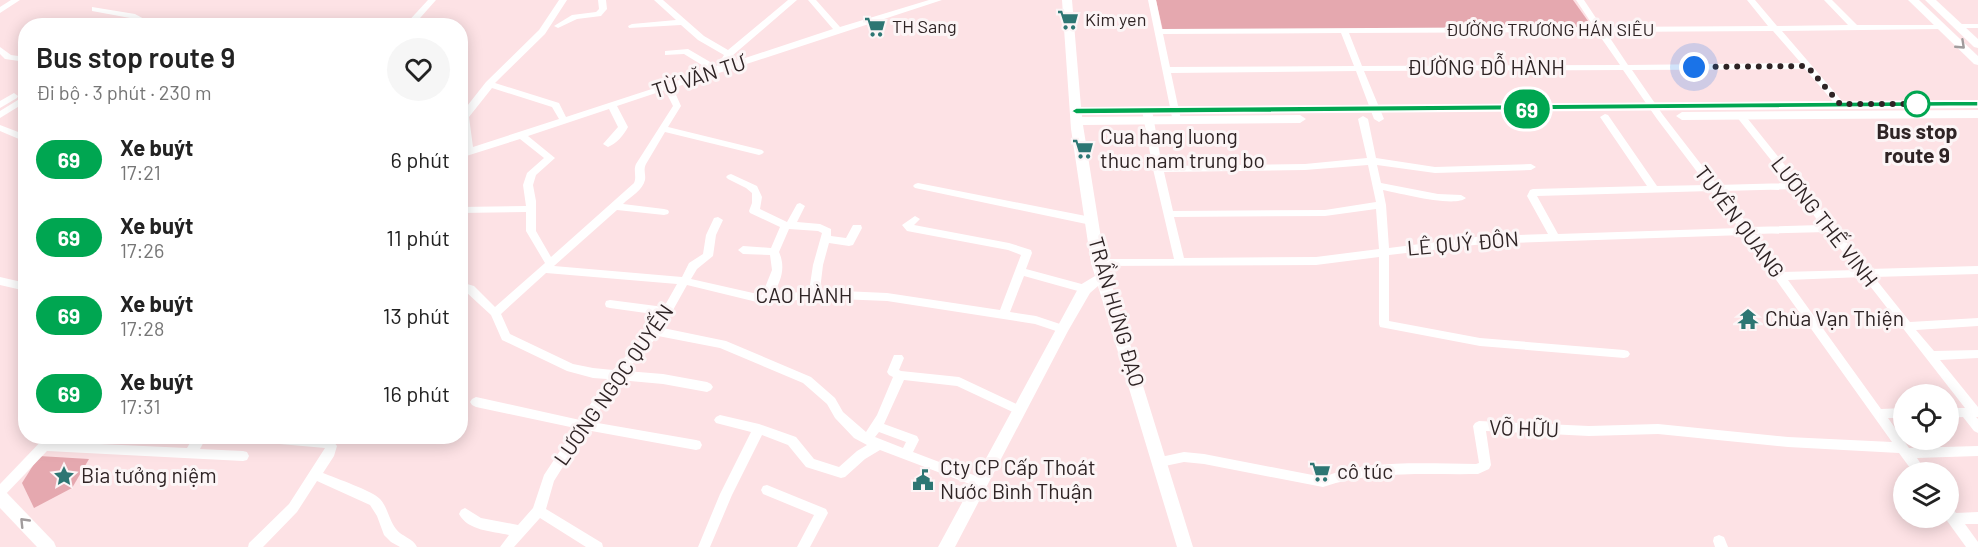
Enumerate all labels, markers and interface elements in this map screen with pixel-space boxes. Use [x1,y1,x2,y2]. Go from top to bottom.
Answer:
supermarket icon: Kim yen [1056,8,1080,32]
place label: Kim yen [1085,8,1146,30]
supermarket icon: TH Sang [863,15,887,39]
place label: TH Sang [892,15,957,37]
street label: ĐƯỜNG TRƯƠNG HÁN SIÊU [1446,18,1654,40]
button: heart [387,38,450,101]
one-way arrow [1954,38,1964,49]
text: Bus stop route 9 [36,40,235,74]
street label: TỪ VĂN TƯ [649,48,750,102]
your location [1679,52,1709,82]
street label: ĐƯỜNG ĐỖ HÀNH [1407,53,1565,79]
text: Đi bộ · 3 phút · 230 m [36,80,212,104]
line badge: 69 [1500,90,1554,128]
marker: Bus stop route 9 [1904,91,1930,117]
text: 69 [1516,97,1538,122]
place label: Bus stop route 9 [1876,118,1958,167]
place label: Cua hang luong thuc nam trung bo [1100,123,1265,172]
text: Xe buýt [120,134,193,160]
supermarket icon: Cua hang luong thuc nam trung bo [1071,137,1095,161]
text: 6 phút [390,146,450,172]
text: 69 [58,147,80,172]
street label: LƯƠNG THẾ VINH [1767,151,1884,291]
text: 17:21 [120,160,161,184]
street label: TUYÊN QUANG [1690,160,1790,282]
text: Xe buýt [120,212,193,238]
text: 11 phút [386,224,450,250]
text: 69 [58,225,80,250]
street label: LÊ QUÝ ĐÔN [1406,225,1520,260]
street label: TRẦN HƯNG ĐẠO [1084,233,1152,389]
text: 17:26 [120,238,164,262]
street label: CAO HÀNH [755,282,853,307]
text: Xe buýt [120,290,193,316]
street label: LƯƠNG NGỌC QUYẾN [548,299,678,469]
text: 13 phút [383,302,450,328]
text: 69 [58,303,80,328]
place label: Chùa Vạn Thiện [1765,305,1904,330]
temple icon: Chùa Vạn Thiện [1736,307,1760,331]
text: 17:28 [120,316,164,340]
text: Xe buýt [120,368,193,394]
text: 16 phút [383,380,450,406]
text: 69 [58,381,80,406]
map controls [1893,384,1959,528]
button: locate [1893,384,1959,450]
text: 17:31 [120,394,160,418]
street label: VÕ HỮU [1489,414,1560,441]
place label: Cty CP Cấp Thoát Nước Bình Thuận [940,454,1096,503]
place label: cô túc [1337,458,1393,483]
supermarket icon: cô túc [1308,460,1332,484]
place label: Bia tưởng niệm [81,462,217,487]
button: layers [1893,462,1959,528]
place icon: Bia tưởng niệm [52,464,76,488]
public building icon: Cty CP Cấp Thoát Nước Bình Thuận [911,468,935,492]
one-way arrow [21,519,32,530]

